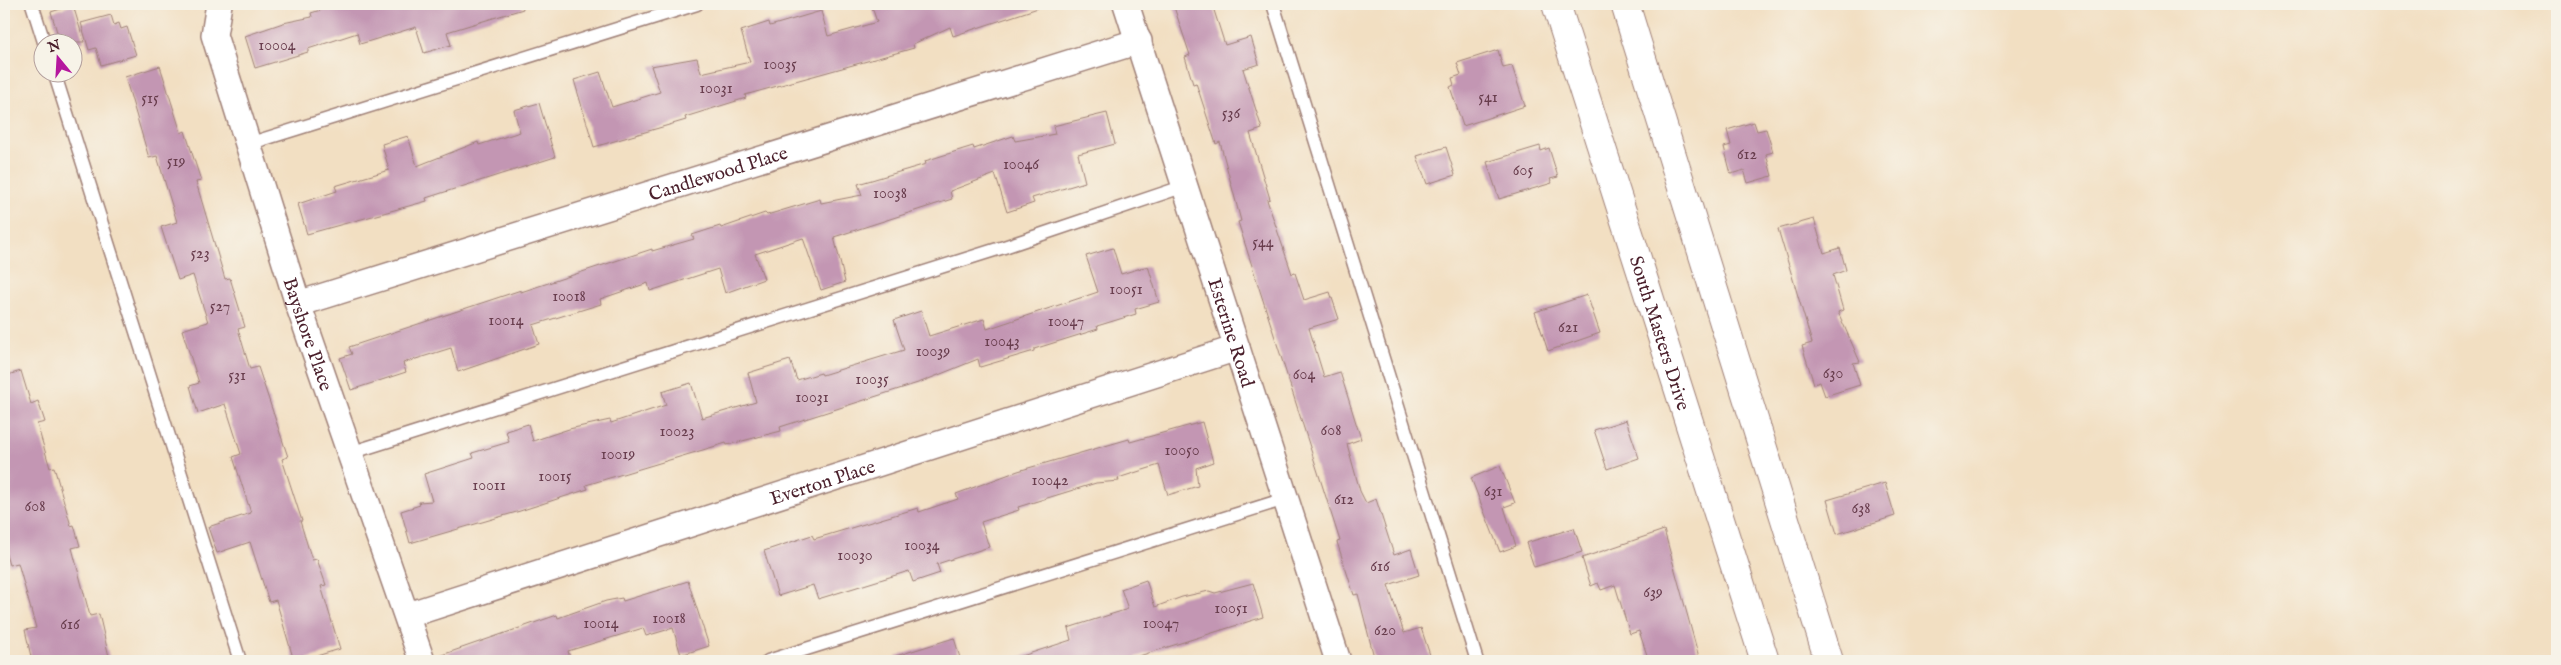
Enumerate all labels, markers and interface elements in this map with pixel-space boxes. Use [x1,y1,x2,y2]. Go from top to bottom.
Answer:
north arrow [32,32,82,82]
text: N [45,36,63,57]
house number: 10004 [258,36,296,56]
house number: 10035 [763,55,797,75]
house number: 10031 [699,79,733,99]
house number: 541 [1478,88,1498,108]
house number: 515 [141,89,159,109]
house number: 536 [1222,104,1241,124]
street label: Candlewood Place [646,141,791,208]
house number: 612 [1737,145,1757,165]
house number: 519 [167,152,185,172]
house number: 10046 [1003,155,1039,175]
house number: 605 [1513,161,1533,181]
house number: 10038 [873,184,907,204]
house number: 544 [1252,233,1274,253]
house number: 523 [190,244,210,264]
street label: South Masters Drive [1623,253,1695,414]
street label: Bayshore Place [277,275,337,395]
street label: Esterine Road [1201,275,1259,391]
house number: 10051 [1109,280,1143,300]
house number: 10018 [552,287,586,307]
house number: 527 [210,297,230,317]
house number: 10014 [488,311,524,331]
house number: 10047 [1048,312,1084,332]
house number: 621 [1558,318,1578,338]
house number: 10043 [984,332,1020,352]
house number: 10039 [916,342,950,362]
house number: 630 [1823,364,1843,384]
house number: 604 [1293,365,1315,385]
house number: 531 [228,366,246,386]
house number: 10035 [855,370,889,390]
house number: 10031 [795,388,829,408]
house number: 608 [1321,421,1341,441]
house number: 10023 [659,422,695,442]
house number: 10050 [1164,441,1200,461]
house number: 10019 [601,445,635,465]
street label: Everton Place [767,455,879,512]
house number: 10015 [538,467,572,487]
house number: 10042 [1032,471,1068,491]
house number: 10011 [472,476,506,496]
house number: 631 [1484,482,1502,502]
house number: 612 [1334,490,1354,510]
house number: 608 [25,497,45,517]
house number: 638 [1852,499,1871,519]
house number: 10034 [904,536,940,556]
house number: 10030 [837,546,873,566]
house number: 616 [1370,557,1390,577]
house number: 639 [1643,583,1663,603]
house number: 10051 [1214,599,1248,619]
house number: 10018 [652,609,686,629]
house number: 10014 [583,614,619,634]
house number: 10047 [1143,614,1179,634]
house number: 616 [60,615,80,635]
house number: 620 [1374,621,1396,641]

